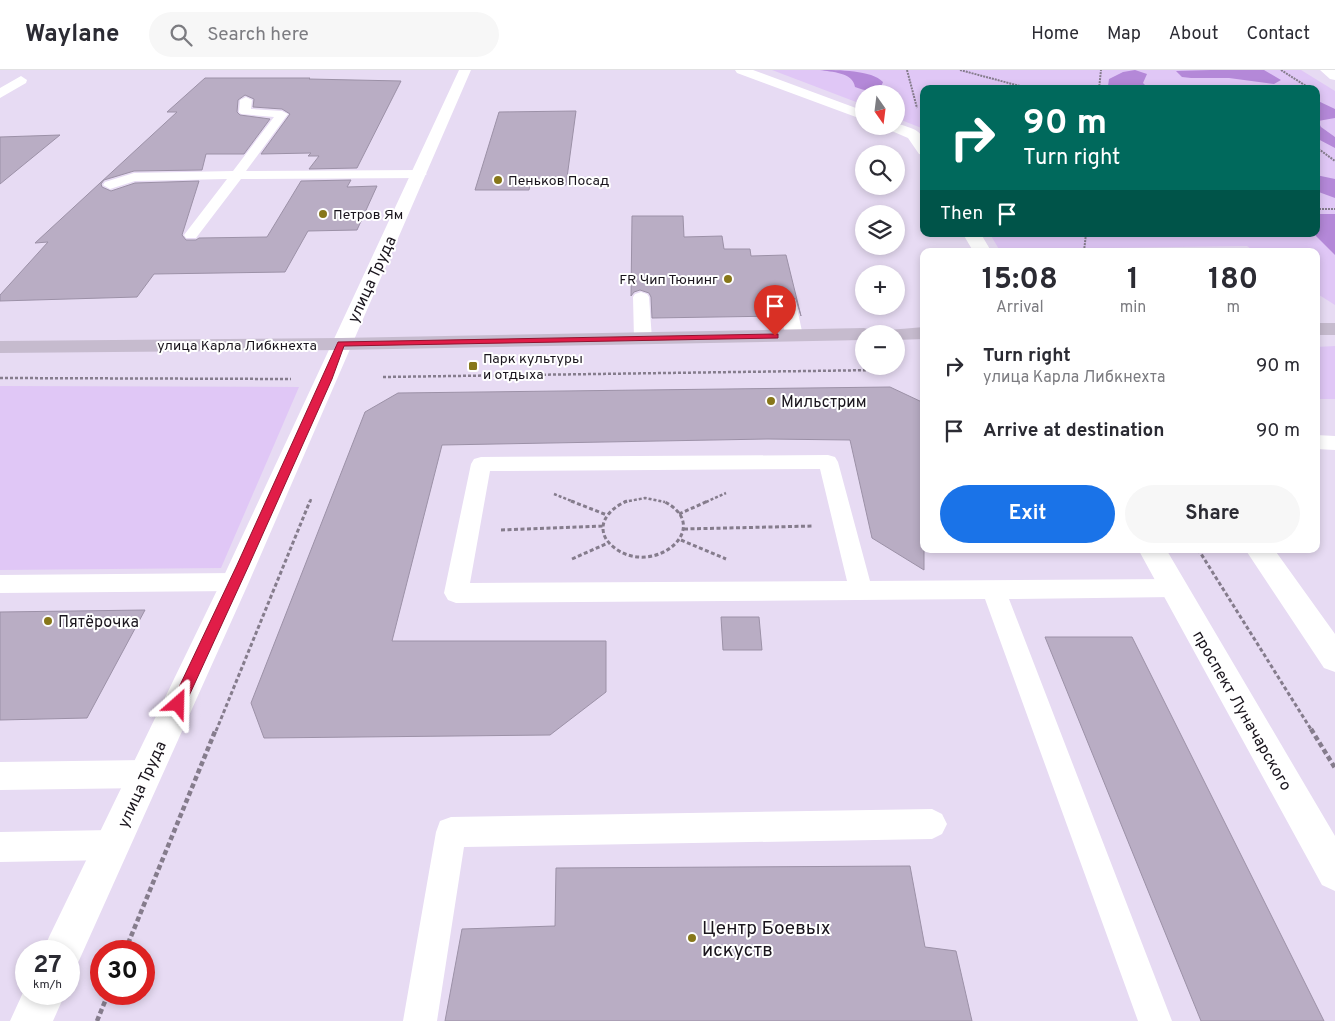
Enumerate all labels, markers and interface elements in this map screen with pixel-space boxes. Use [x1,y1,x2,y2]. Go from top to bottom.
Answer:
search box [149,12,499,57]
text: Waylane [25,20,119,50]
icon: search [167,21,195,49]
text: Search here [207,23,309,47]
text: Home [1031,23,1079,46]
text: Map [1107,23,1141,46]
text: About [1169,23,1218,46]
text: Contact [1246,23,1310,46]
north arrow [855,85,905,135]
map controls [855,85,905,375]
text: 90 m [1023,102,1107,146]
icon: right [940,105,1005,170]
button: search [855,145,905,195]
text: Turn right [1023,145,1120,172]
place label: Пеньков Посад [508,173,609,190]
marker: Пеньков Посад [492,174,504,186]
icon: arrive [993,200,1021,228]
text: Then [940,202,983,226]
button: layers [855,205,905,255]
place label: Петров Ям [333,207,403,224]
marker: Петров Ям [317,208,329,220]
street label: улица Труда [344,233,402,326]
text: 15:08 [982,262,1058,299]
text: 1 [1127,262,1139,299]
text: 180 [1208,262,1258,299]
button: + [855,265,905,315]
place label: FR Чип Тюнинг [619,272,718,289]
marker: FR Чип Тюнинг [722,273,734,285]
pin [754,285,796,336]
icon: arrive [761,292,789,320]
text: Arrival [996,298,1044,318]
text: min [1120,298,1146,318]
text: m [1226,298,1240,318]
button: − [855,325,905,375]
street label: улица Карла Либкнехта [157,338,317,355]
text: Turn right [983,344,1071,368]
place label: Парк культуры и отдыха [483,351,583,384]
icon: right [940,352,968,380]
text: 90 m [1256,354,1300,378]
marker: Парк культуры и отдыха [467,360,479,372]
text: улица Карла Либкнехта [983,368,1166,388]
place label: Мильстрим [781,393,867,413]
marker: Мильстрим [765,395,777,407]
icon: arrive [940,417,968,445]
text: Arrive at destination [983,419,1164,443]
text: 90 m [1256,419,1300,443]
button: Exit [940,485,1115,543]
button: Share [1125,485,1300,543]
place label: Пятёрочка [58,613,139,633]
marker: Пятёрочка [42,615,54,627]
street label: проспект Луначарского [1187,627,1295,795]
position arrow [151,677,203,729]
street label: улица Труда [114,738,172,831]
place label: Центр Боевых искуств [702,917,831,963]
marker: Центр Боевых искуств [686,932,698,944]
speed limit sign: 30 [90,940,155,1005]
text: 27 [33,950,62,982]
text: km/h [33,977,62,993]

